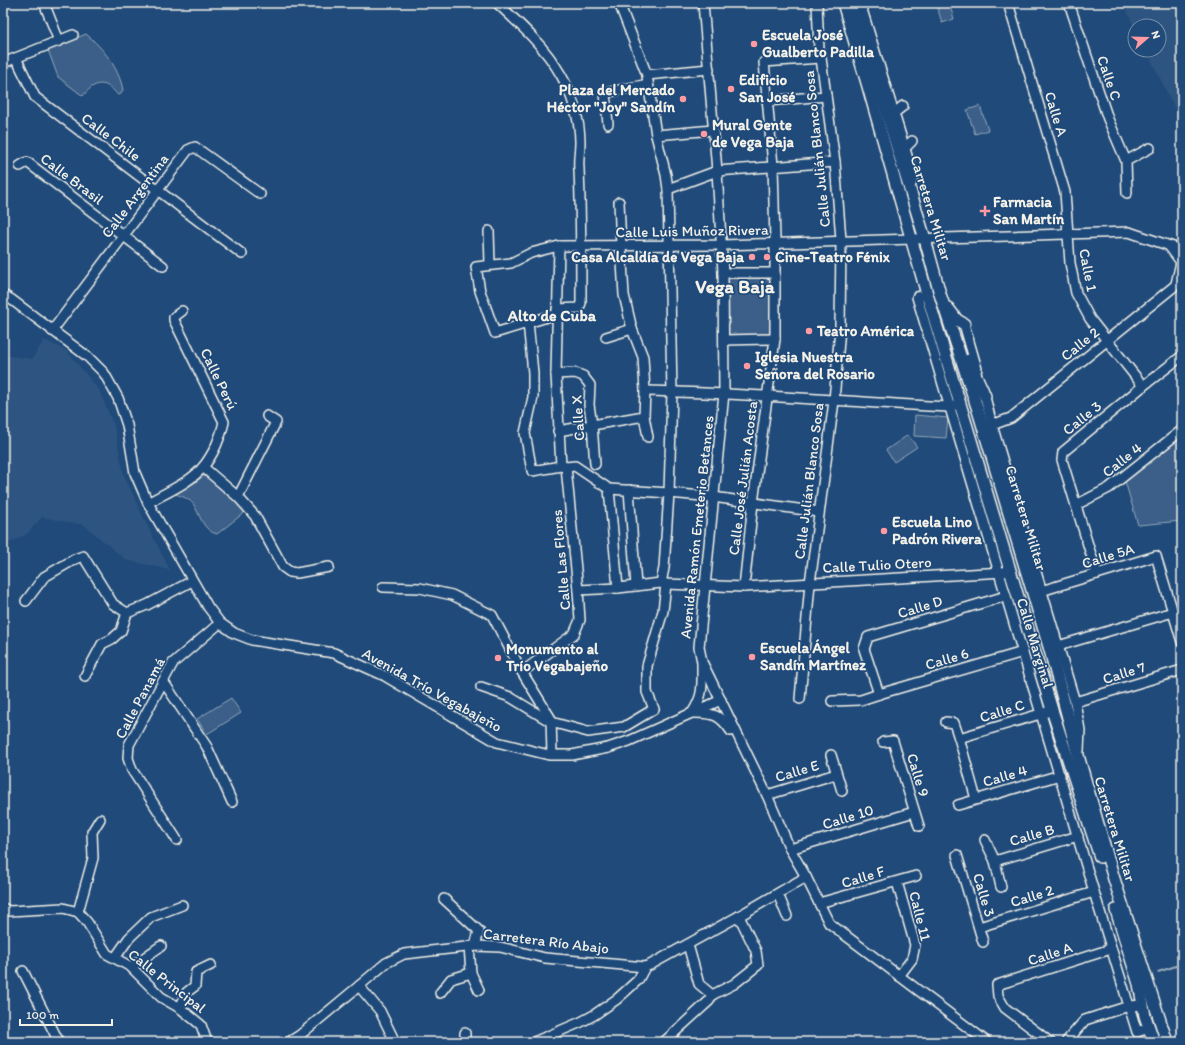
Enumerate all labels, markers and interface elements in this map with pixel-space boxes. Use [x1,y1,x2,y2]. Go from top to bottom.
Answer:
north arrow [1127,18,1167,58]
place label: Escuela José Gualberto Padilla [762,26,874,61]
text: N [1149,29,1163,40]
marker: Escuela José Gualberto Padilla [749,39,759,49]
street label: Calle C [1093,53,1125,103]
street label: Calle Julián Blanco Sosa [800,69,834,228]
place label: Edificio San José [739,71,795,106]
place label: Plaza del Mercado Héctor "Joy" Sandín [547,81,676,117]
marker: Edificio San José [726,84,736,94]
street label: Calle A [1041,89,1071,139]
marker: Plaza del Mercado Héctor "Joy" Sandín [678,94,688,104]
street label: Calle Chile [78,109,144,165]
place label: Mural Gente de Vega Baja [712,116,794,152]
marker: Mural Gente de Vega Baja [699,129,709,139]
street label: Calle Brasil [37,149,108,209]
street label: Calle Argentina [98,150,173,241]
street label: Carretera Militar [906,153,956,263]
place label: Farmacia San Martín [993,193,1065,228]
marker: Farmacia San Martín [980,206,990,216]
street label: Calle Luis Muñoz Rivera [615,221,769,241]
street label: Calle 1 [1075,247,1101,293]
place label: Casa Alcaldía de Vega Baja [571,248,744,267]
place label: Cine-Teatro Fénix [775,248,891,266]
marker: Casa Alcaldía de Vega Baja [747,252,757,262]
marker: Cine-Teatro Fénix [762,252,772,262]
district label: Vega Baja [695,275,776,298]
district label: Alto de Cuba [507,306,597,325]
place label: Teatro América [816,322,915,340]
street label: Calle 2 [1057,323,1103,365]
marker: Teatro América [804,326,814,336]
street label: Calle Perú [196,345,242,413]
place label: Iglesia Nuestra Señora del Rosario [755,348,875,383]
marker: Iglesia Nuestra Señora del Rosario [742,361,752,371]
street label: Calle X [567,395,589,441]
street label: Calle 3 [1059,397,1105,439]
street label: Calle José Julián Acosta [725,400,761,556]
street label: Calle Julián Blanco Sosa [790,401,828,560]
street label: Avenida Ramón Emeterio Betances [676,414,718,639]
street label: Calle 4 [1099,439,1145,481]
street label: Carretera Militar [1001,463,1051,573]
street label: Calle Las Flores [548,509,574,611]
place label: Escuela Lino Padrón Rivera [892,513,982,548]
marker: Escuela Lino Padrón Rivera [879,526,889,536]
street label: Calle 5A [1080,539,1137,572]
street label: Calle Tulio Otero [822,553,932,577]
street label: Calle D [895,592,945,622]
street label: Calle Marginal [1013,596,1057,691]
place label: Escuela Ángel Sandín Martínez [760,639,867,674]
place label: Monumento al Trío Vegabajeño [505,640,609,676]
street label: Avenida Trío Vegabajeño [359,644,505,736]
street label: Calle 6 [923,644,971,674]
marker: Escuela Ángel Sandín Martínez [747,652,757,662]
marker: Monumento al Trío Vegabajeño [493,653,503,663]
street label: Calle Panamá [111,654,169,742]
street label: Calle 7 [1100,658,1148,688]
street label: Calle C [977,696,1027,726]
street label: Calle 9 [903,751,933,799]
street label: Calle E [773,756,821,786]
street label: Calle 4 [981,761,1029,791]
street label: Carretera Militar [1090,774,1140,884]
street label: Calle 10 [820,801,876,833]
street label: Calle B [1007,820,1057,850]
street label: Calle F [839,862,887,892]
street label: Calle 3 [969,871,999,919]
street label: Calle 2 [1008,881,1056,911]
street label: Calle 11 [905,889,935,943]
street label: Carretera Río Abajo [482,924,610,958]
street label: Calle A [1025,938,1075,970]
street label: Calle Principal [125,945,210,1017]
scale bar [20,1001,112,1027]
text: 100 m [26,1008,59,1022]

